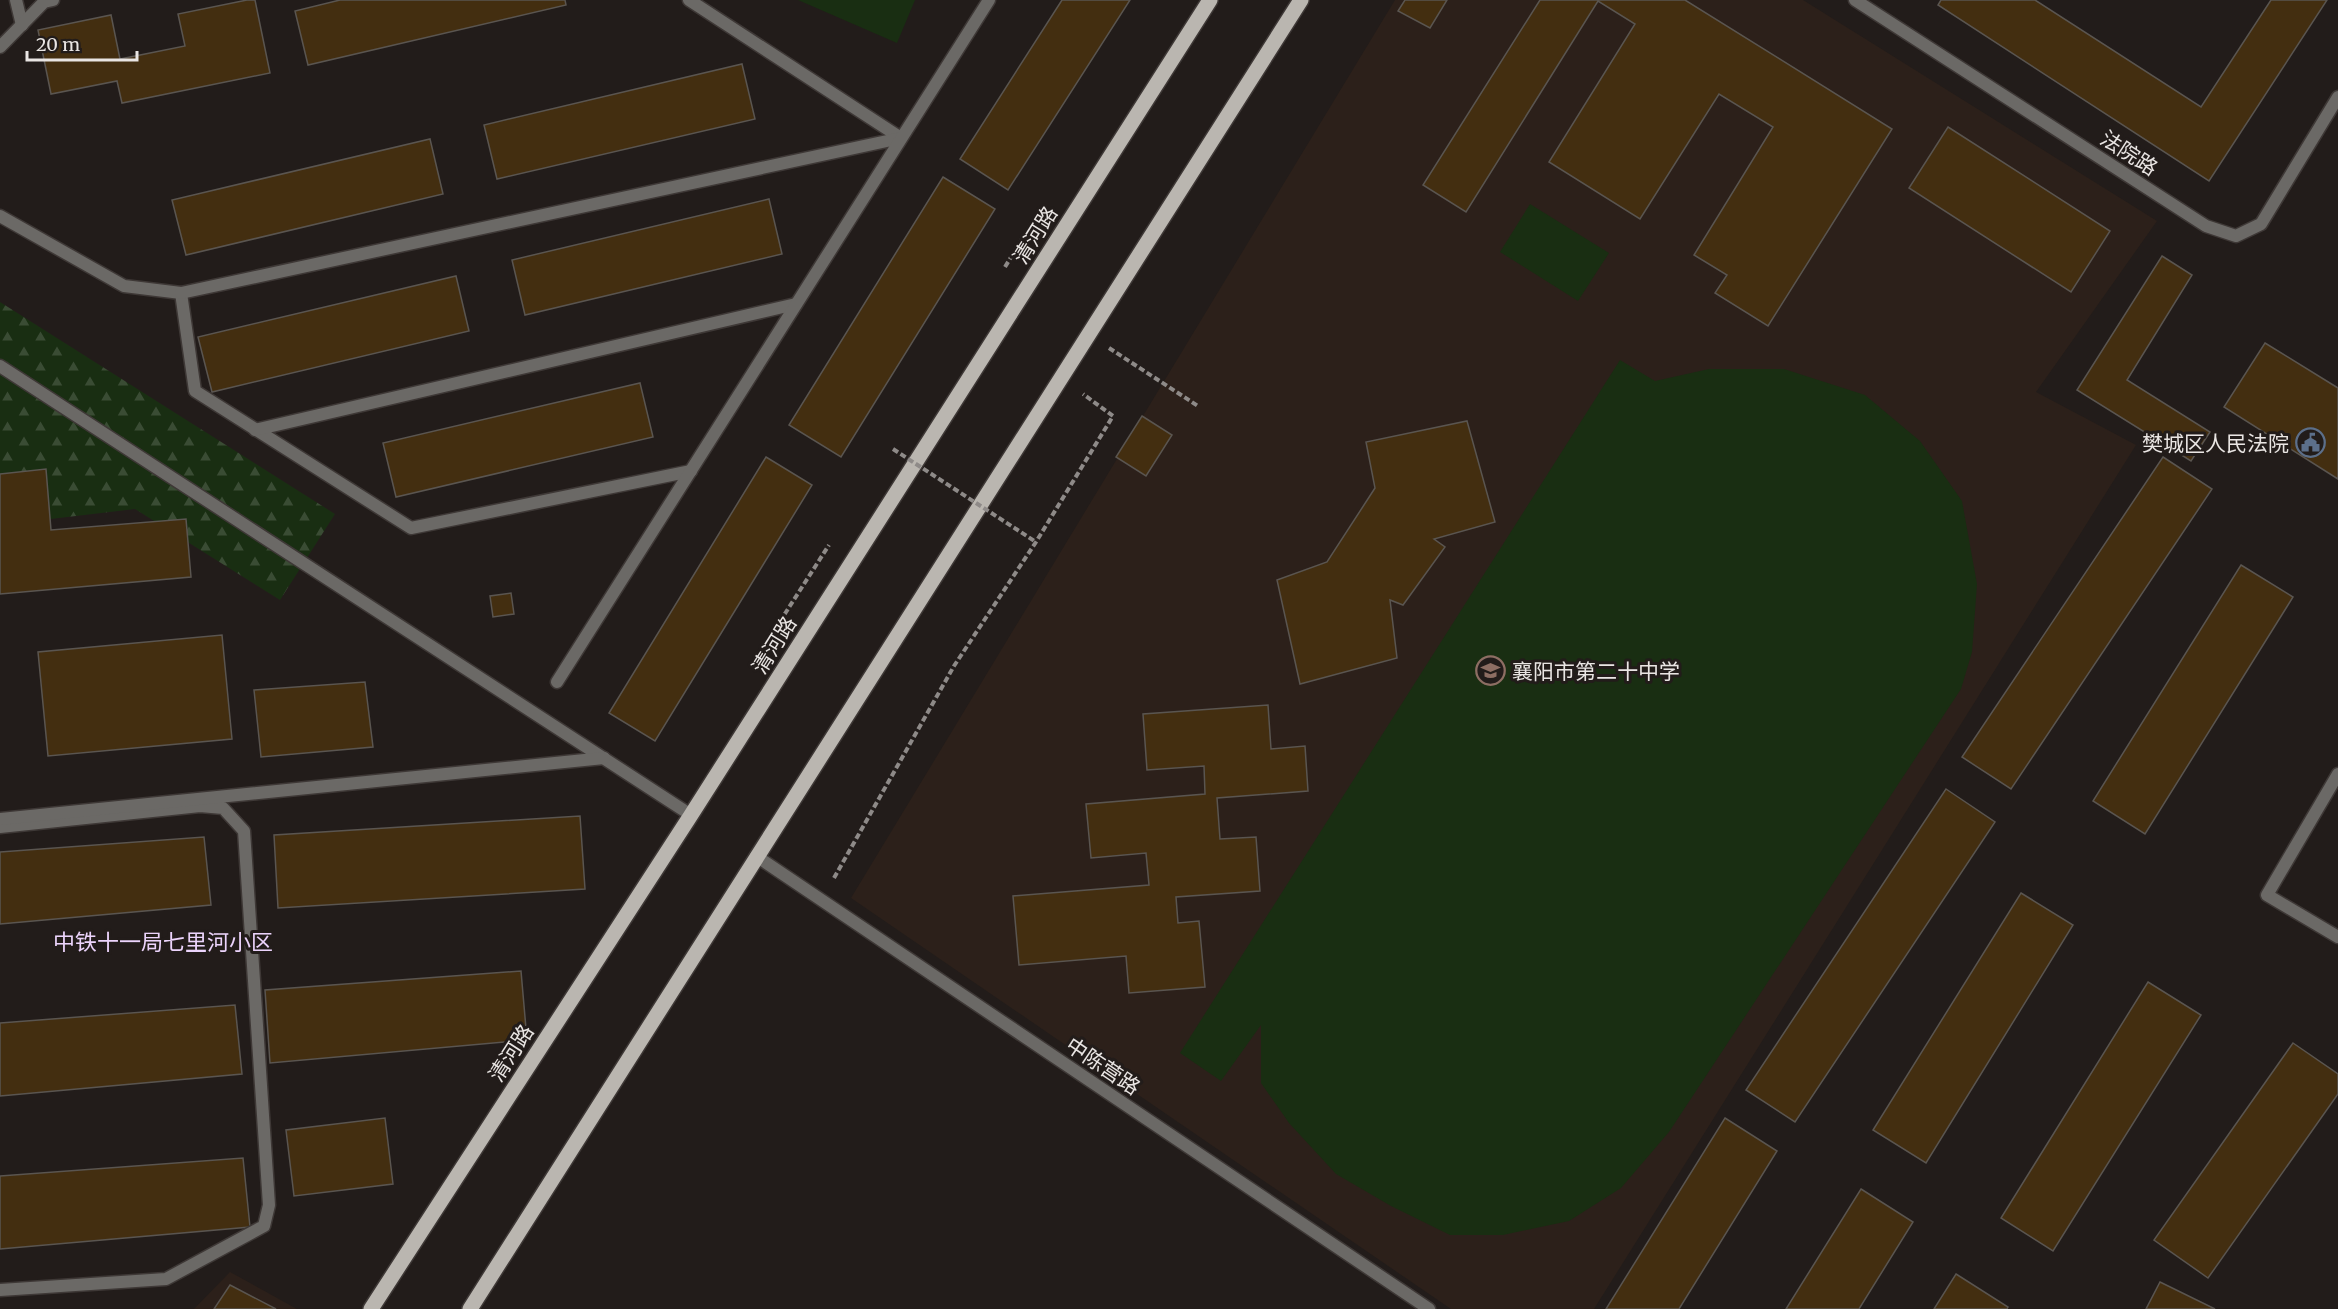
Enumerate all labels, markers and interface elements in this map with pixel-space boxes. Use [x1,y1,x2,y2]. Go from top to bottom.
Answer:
scale bar [27,24,136,62]
text: 20 m [36,33,80,56]
street label: 法院路 [2095,125,2163,181]
street label: 清河路 [1007,201,1063,269]
public building icon: 樊城区人民法院 [2294,427,2326,459]
place label: 樊城区人民法院 [2142,430,2289,457]
street label: 清河路 [746,611,802,679]
school or university icon: 襄阳市第二十中学 [1475,655,1507,687]
place label: 襄阳市第二十中学 [1512,658,1680,685]
district label: 中铁十一局七里河小区 [53,928,273,956]
street label: 清河路 [483,1019,539,1087]
street label: 中陈营路 [1061,1031,1145,1101]

